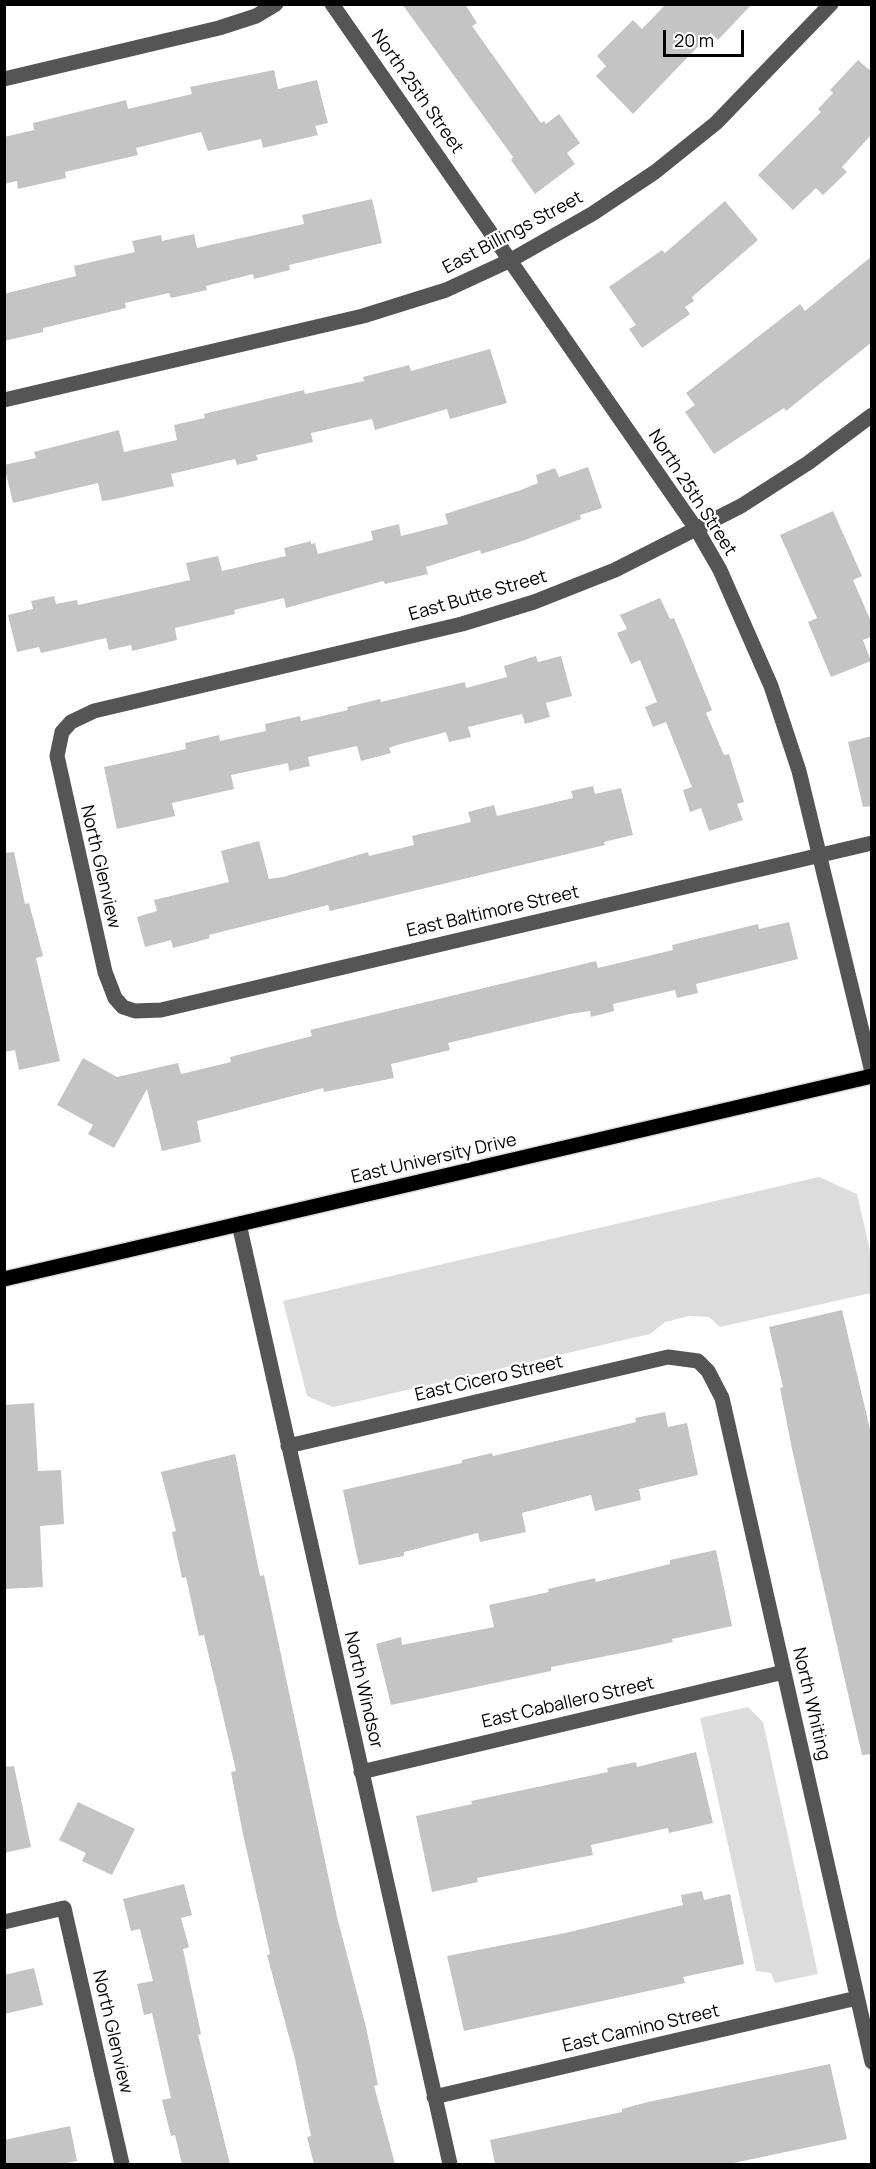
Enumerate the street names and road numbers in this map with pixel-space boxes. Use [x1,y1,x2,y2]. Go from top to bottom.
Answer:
street label: North 25th Street [366,26,468,158]
street label: East Billings Street [439,187,587,279]
street label: North 25th Street [643,426,741,560]
street label: East Butte Street [406,566,550,626]
street label: North Glenview [75,803,125,931]
street label: East Baltimore Street [405,882,581,942]
street label: East University Drive [349,1129,519,1189]
street label: East Cicero Street [413,1351,565,1407]
street label: North Windsor [339,1629,387,1751]
street label: North Whiting [787,1645,835,1763]
street label: East Caballero Street [480,1673,656,1733]
street label: North Glenview [87,1968,137,2096]
street label: East Camino Street [560,2000,722,2058]

